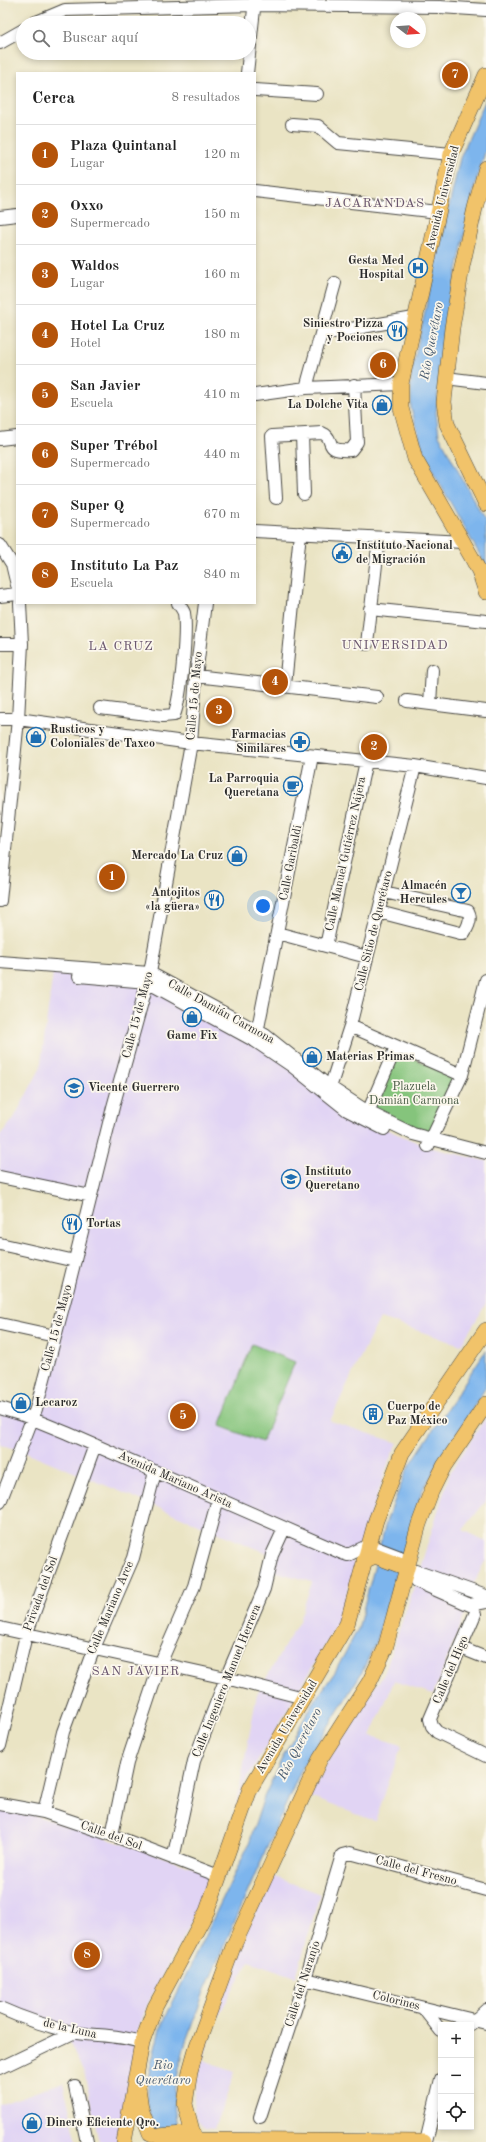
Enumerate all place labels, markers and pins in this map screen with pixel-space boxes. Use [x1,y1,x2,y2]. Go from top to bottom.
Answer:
pin: 7 [442,60,468,90]
place label: Gesta Med Hospital [348,255,405,281]
hospital icon: Gesta Med Hospital [407,257,429,279]
place label: Siniestro Pizza y Pociones [303,318,383,344]
restaurant icon: Siniestro Pizza y Pociones [386,320,408,342]
pin: 6 [370,350,396,380]
shop icon: La Dolche Vita [371,394,393,416]
place label: La Dolche Vita [287,399,368,411]
place label: Instituto Nacional de Migración [356,540,453,566]
public building icon: Instituto Nacional de Migración [331,542,353,564]
pin: 4 [262,667,288,697]
pin: 3 [206,696,232,726]
place label: Rusticos y Coloniales de Taxco [50,724,155,750]
shop icon: Rusticos y Coloniales de Taxco [25,726,47,748]
place label: Farmacias Similares [231,729,286,755]
pharmacy icon: Farmacias Similares [289,731,311,753]
pin: 2 [361,732,387,762]
place label: La Parroquia Queretana [209,773,279,799]
cafe icon: La Parroquia Queretana [282,775,304,797]
shop icon: Mercado La Cruz [226,845,248,867]
place label: Mercado La Cruz [131,850,223,862]
pin: 1 [99,862,125,892]
place label: Almacén Hercules [400,880,447,906]
bar icon: Almacén Hercules [450,882,472,904]
place label: Antojitos «la güera» [145,887,200,913]
restaurant icon: Antojitos «la güera» [203,889,225,911]
shop icon: Game Fix [181,1006,203,1028]
place label: Game Fix [166,1030,218,1042]
shop icon: Materias Primas [301,1046,323,1068]
place label: Materias Primas [326,1051,414,1063]
school or university icon: Vicente Guerrero [63,1077,85,1099]
place label: Vicente Guerrero [88,1082,180,1094]
place label: Instituto Queretano [305,1166,360,1192]
school or university icon: Instituto Queretano [280,1168,302,1190]
restaurant icon: Tortas [61,1213,83,1235]
place label: Tortas [86,1218,121,1230]
shop icon: Lecaroz [10,1392,32,1414]
place label: Lecaroz [35,1397,77,1409]
pin: 5 [170,1401,196,1431]
place label: Cuerpo de Paz México [387,1401,448,1427]
building icon: Cuerpo de Paz México [362,1403,384,1425]
pin: 8 [74,1940,100,1970]
shop icon: Dinero Eficiente Qro. [21,2112,43,2134]
place label: Dinero Eficiente Qro. [46,2117,159,2129]

